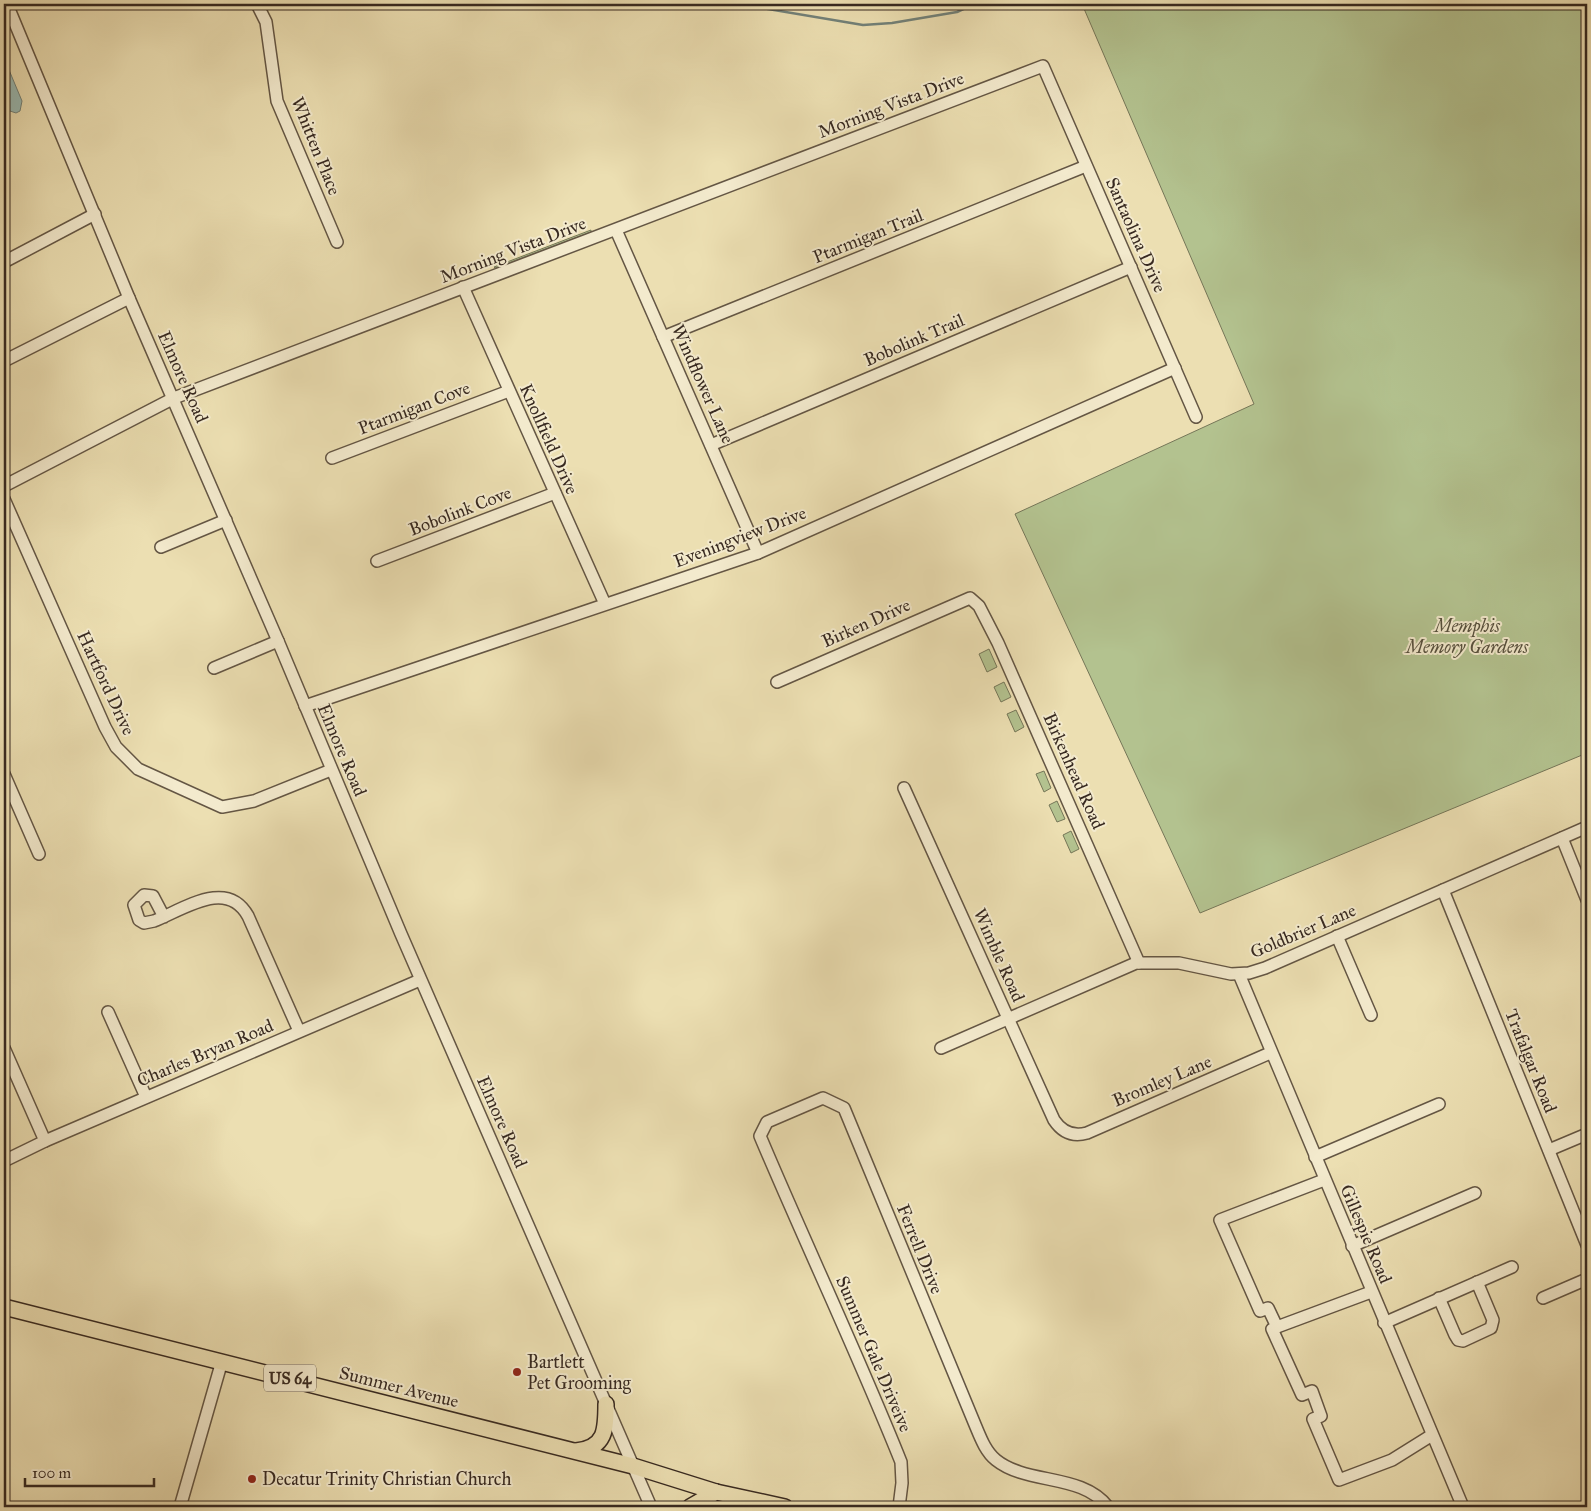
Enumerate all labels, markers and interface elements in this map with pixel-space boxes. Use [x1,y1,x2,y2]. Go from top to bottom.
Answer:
street label: Morning Vista Drive [815,67,967,144]
street label: Whitten Place [286,94,346,198]
street label: Santaolina Drive [1101,174,1171,296]
street label: Ptarmigan Trail [810,204,927,269]
street label: Morning Vista Drive [437,212,589,289]
street label: Bobolink Trail [861,309,968,371]
street label: Windflower Lane [667,321,739,447]
street label: Elmore Road [153,328,213,426]
street label: Ptarmigan Cove [355,377,473,440]
street label: Knollfield Drive [515,380,583,498]
street label: Bobolink Cove [406,481,514,541]
street label: Eveningview Drive [671,502,810,573]
street label: Birken Drive [818,594,914,652]
park label: Memphis Memory Gardens [1404,615,1529,658]
street label: Hartford Drive [72,627,140,739]
street label: Elmore Road [313,700,371,800]
street label: Birkenhead Road [1038,709,1110,833]
street label: Goldbrier Lane [1247,899,1359,963]
street label: Wimble Road [969,905,1029,1005]
street label: Trafalgar Road [1499,1006,1562,1116]
street label: Charles Bryan Road [134,1014,276,1092]
street label: Bromley Lane [1109,1050,1215,1112]
street label: Elmore Road [472,1073,532,1171]
street label: Gillespie Road [1335,1181,1397,1287]
street label: Ferrell Drive [892,1201,948,1297]
street label: Summer Gale Driveive [831,1273,917,1435]
place label: Bartlett Pet Grooming [527,1351,632,1395]
street label: Summer Avenue [337,1362,461,1412]
road number: US 64 [264,1365,316,1392]
marker: Bartlett Pet Grooming [511,1366,523,1378]
scale bar [25,1456,154,1488]
text: 100 m [32,1464,72,1482]
place label: Decatur Trinity Christian Church [262,1468,511,1490]
marker: Decatur Trinity Christian Church [246,1473,258,1485]

